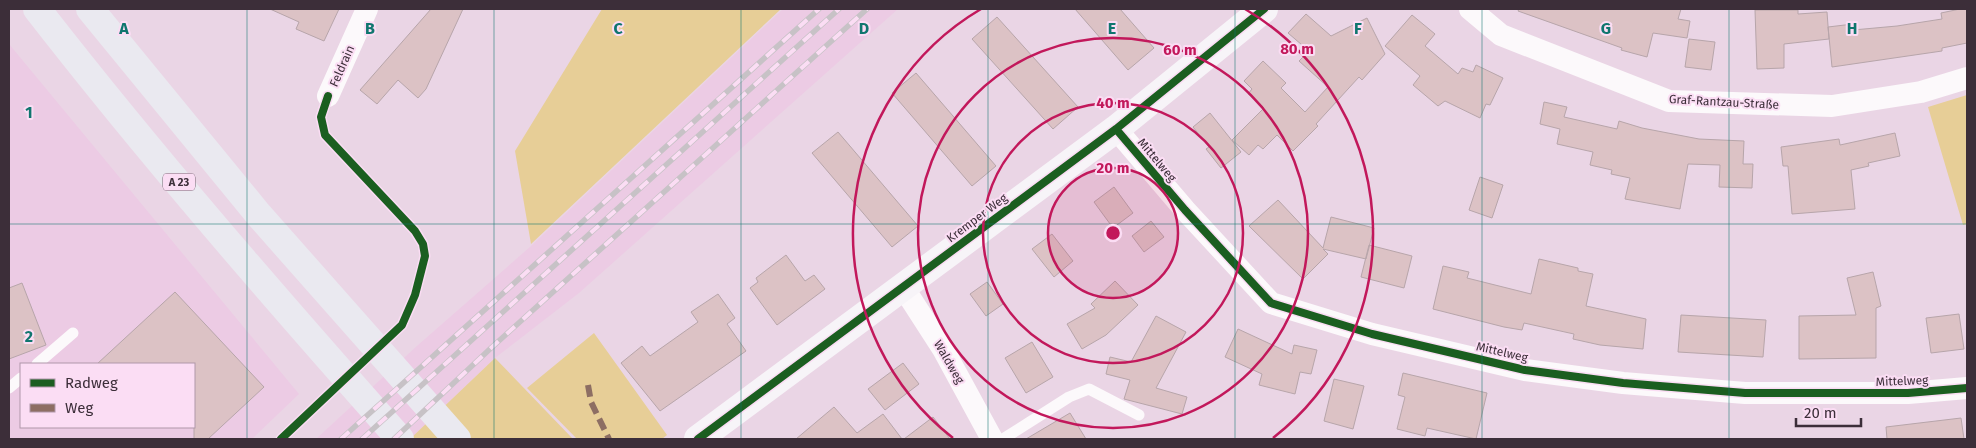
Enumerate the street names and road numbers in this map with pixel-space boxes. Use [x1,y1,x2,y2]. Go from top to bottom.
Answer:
street label: Feldrain [327,43,357,89]
street label: Graf-Rantzau-Straße [1669,92,1779,112]
street label: Mittelweg [1135,135,1180,185]
road number: A 23 [163,173,195,190]
street label: Kremper Weg [944,190,1011,245]
street label: Waldweg [931,338,967,387]
street label: Mittelweg [1475,339,1530,365]
street label: Mittelweg [1875,373,1929,389]

